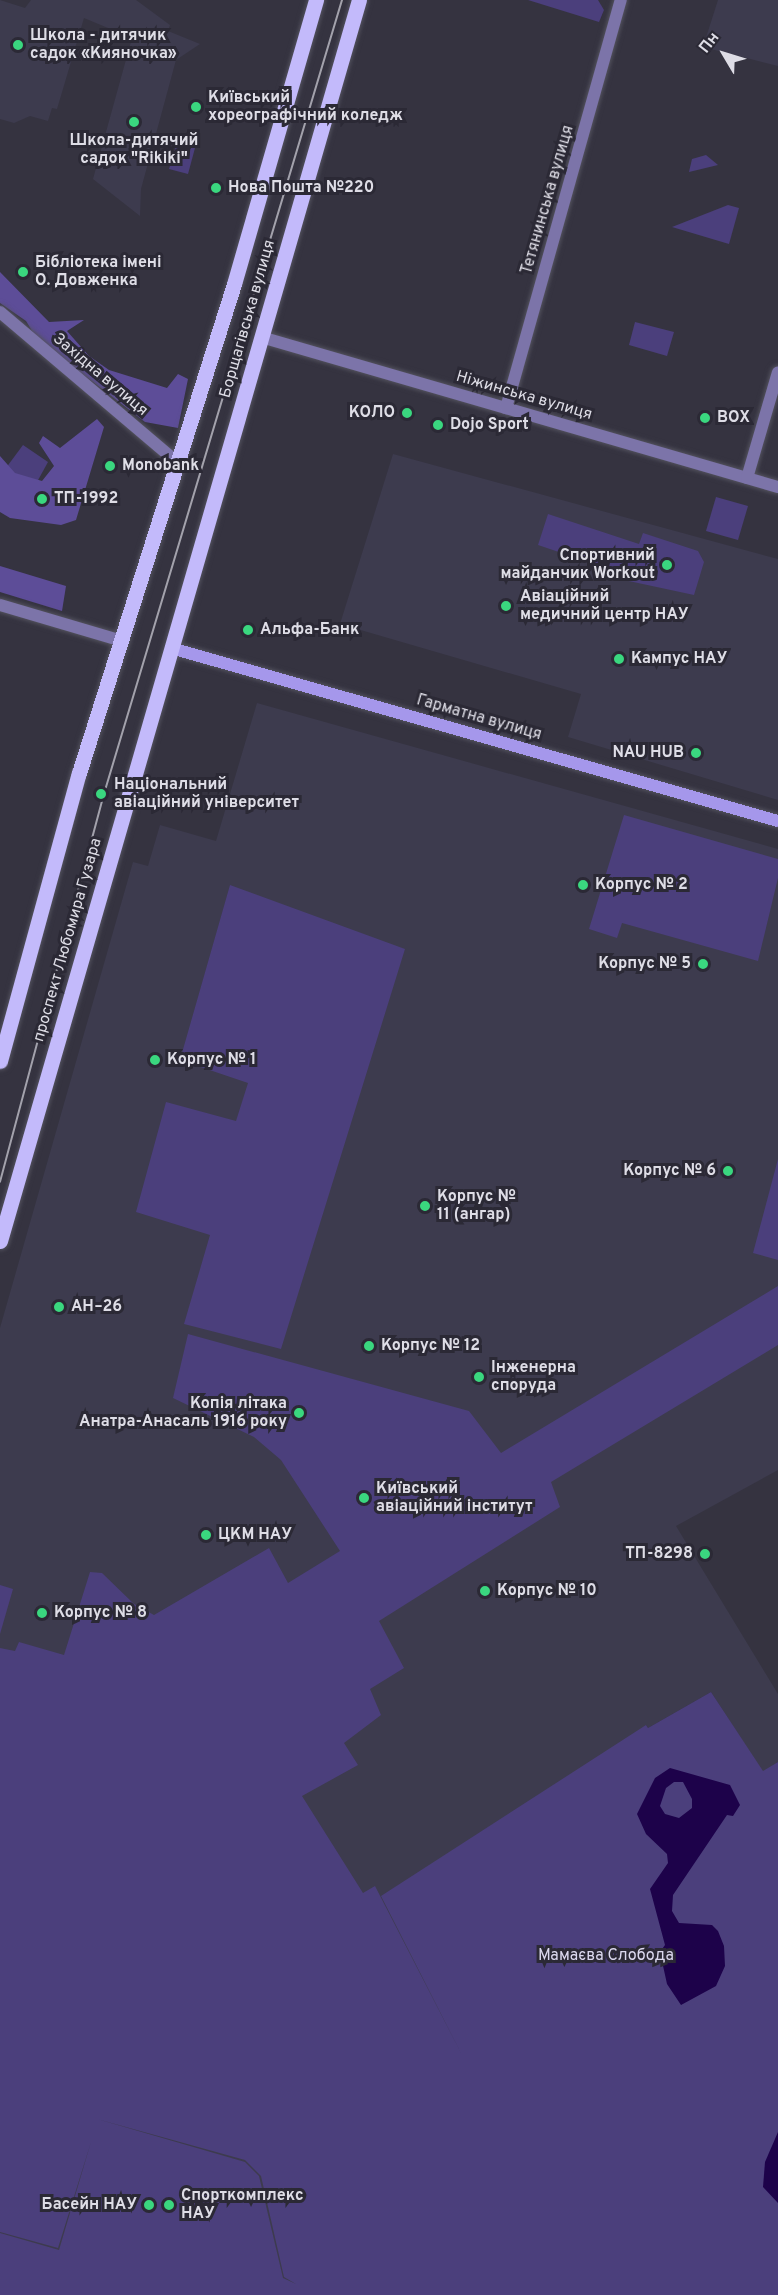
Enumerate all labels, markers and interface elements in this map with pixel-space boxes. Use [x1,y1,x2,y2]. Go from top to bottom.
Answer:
north arrow [694,24,754,84]
place label: Школа - дитячик садок «Кияночка» [30,26,177,64]
text: Пн [695,28,724,58]
marker: Школа - дитячик садок «Кияночка» [11,38,25,52]
place label: Київський хореографічний коледж [208,88,403,126]
marker: Київський хореографічний коледж [189,100,203,114]
marker: Школа-дитячий садок "Rikiki" [127,115,141,129]
street label: Тетянинська вулиця [518,123,578,277]
place label: Школа-дитячий садок "Rikiki" [70,131,198,169]
place label: Нова Пошта №220 [228,178,374,198]
marker: Нова Пошта №220 [209,181,223,195]
street label: Борщагівська вулиця [216,238,280,400]
place label: Бібліотека імені О. Довженка [35,253,162,291]
marker: Бібліотека імені О. Довженка [16,265,30,279]
street label: Західна вулиця [48,330,152,420]
street label: Ніжинська вулиця [454,367,594,425]
place label: КОЛО [349,403,395,423]
marker: КОЛО [400,406,414,420]
place label: BOX [717,408,750,428]
marker: BOX [698,411,712,425]
place label: Dojo Sport [450,415,529,435]
marker: Dojo Sport [431,418,445,432]
place label: Monobank [122,456,199,476]
marker: Monobank [103,459,117,473]
place label: ТП-1992 [54,489,118,509]
marker: ТП-1992 [35,492,49,506]
place label: Спортивний майданчик Workout [500,546,655,584]
marker: Спортивний майданчик Workout [660,558,674,572]
place label: Авіаційний медичний центр НАУ [520,587,689,625]
marker: Авіаційний медичний центр НАУ [497,597,515,615]
place label: Альфа-Банк [260,620,359,640]
marker: Альфа-Банк [241,623,255,637]
place label: Кампус НАУ [631,649,727,669]
marker: Кампус НАУ [612,652,626,666]
street label: Гарматна вулиця [414,691,544,745]
place label: NAU HUB [612,743,684,763]
marker: NAU HUB [689,746,703,760]
place label: Національний авіаційний університет [114,775,299,813]
marker: Національний авіаційний університет [92,785,110,803]
street label: проспект Любомира Гузара [30,836,106,1044]
place label: Корпус № 2 [595,875,688,895]
marker: Корпус № 2 [576,878,590,892]
place label: Корпус № 5 [598,954,691,974]
marker: Корпус № 5 [696,957,710,971]
place label: Корпус № 1 [167,1050,256,1070]
marker: Корпус № 1 [148,1053,162,1067]
place label: Корпус № 6 [623,1161,716,1181]
marker: Корпус № 6 [721,1164,735,1178]
place label: Корпус № 11 (ангар) [437,1187,516,1225]
marker: Корпус № 11 (ангар) [418,1199,432,1213]
place label: АН–26 [71,1297,122,1317]
marker: АН–26 [52,1300,66,1314]
place label: Корпус № 12 [381,1336,480,1356]
marker: Корпус № 12 [362,1339,376,1353]
place label: Інженерна споруда [491,1358,576,1396]
marker: Інженерна споруда [472,1370,486,1384]
place label: Копія літака Анатра-Анасаль 1916 року [79,1394,287,1432]
marker: Копія літака Анатра-Анасаль 1916 року [292,1406,306,1420]
place label: Київський авіаційний інститут [376,1479,533,1517]
marker: Київський авіаційний інститут [357,1491,371,1505]
place label: ЦКМ НАУ [218,1525,292,1545]
marker: ЦКМ НАУ [199,1528,213,1542]
place label: ТП-8298 [625,1544,693,1564]
marker: ТП-8298 [698,1547,712,1561]
place label: Корпус № 10 [497,1581,597,1601]
marker: Корпус № 10 [478,1584,492,1598]
place label: Корпус № 8 [54,1603,147,1623]
marker: Корпус № 8 [35,1606,49,1620]
park label: Мамаєва Слобода [538,1946,674,1966]
place label: Спорткомплекс НАУ [181,2186,304,2224]
place label: Басейн НАУ [42,2195,137,2215]
marker: Басейн НАУ [142,2198,156,2212]
marker: Спорткомплекс НАУ [162,2198,176,2212]

